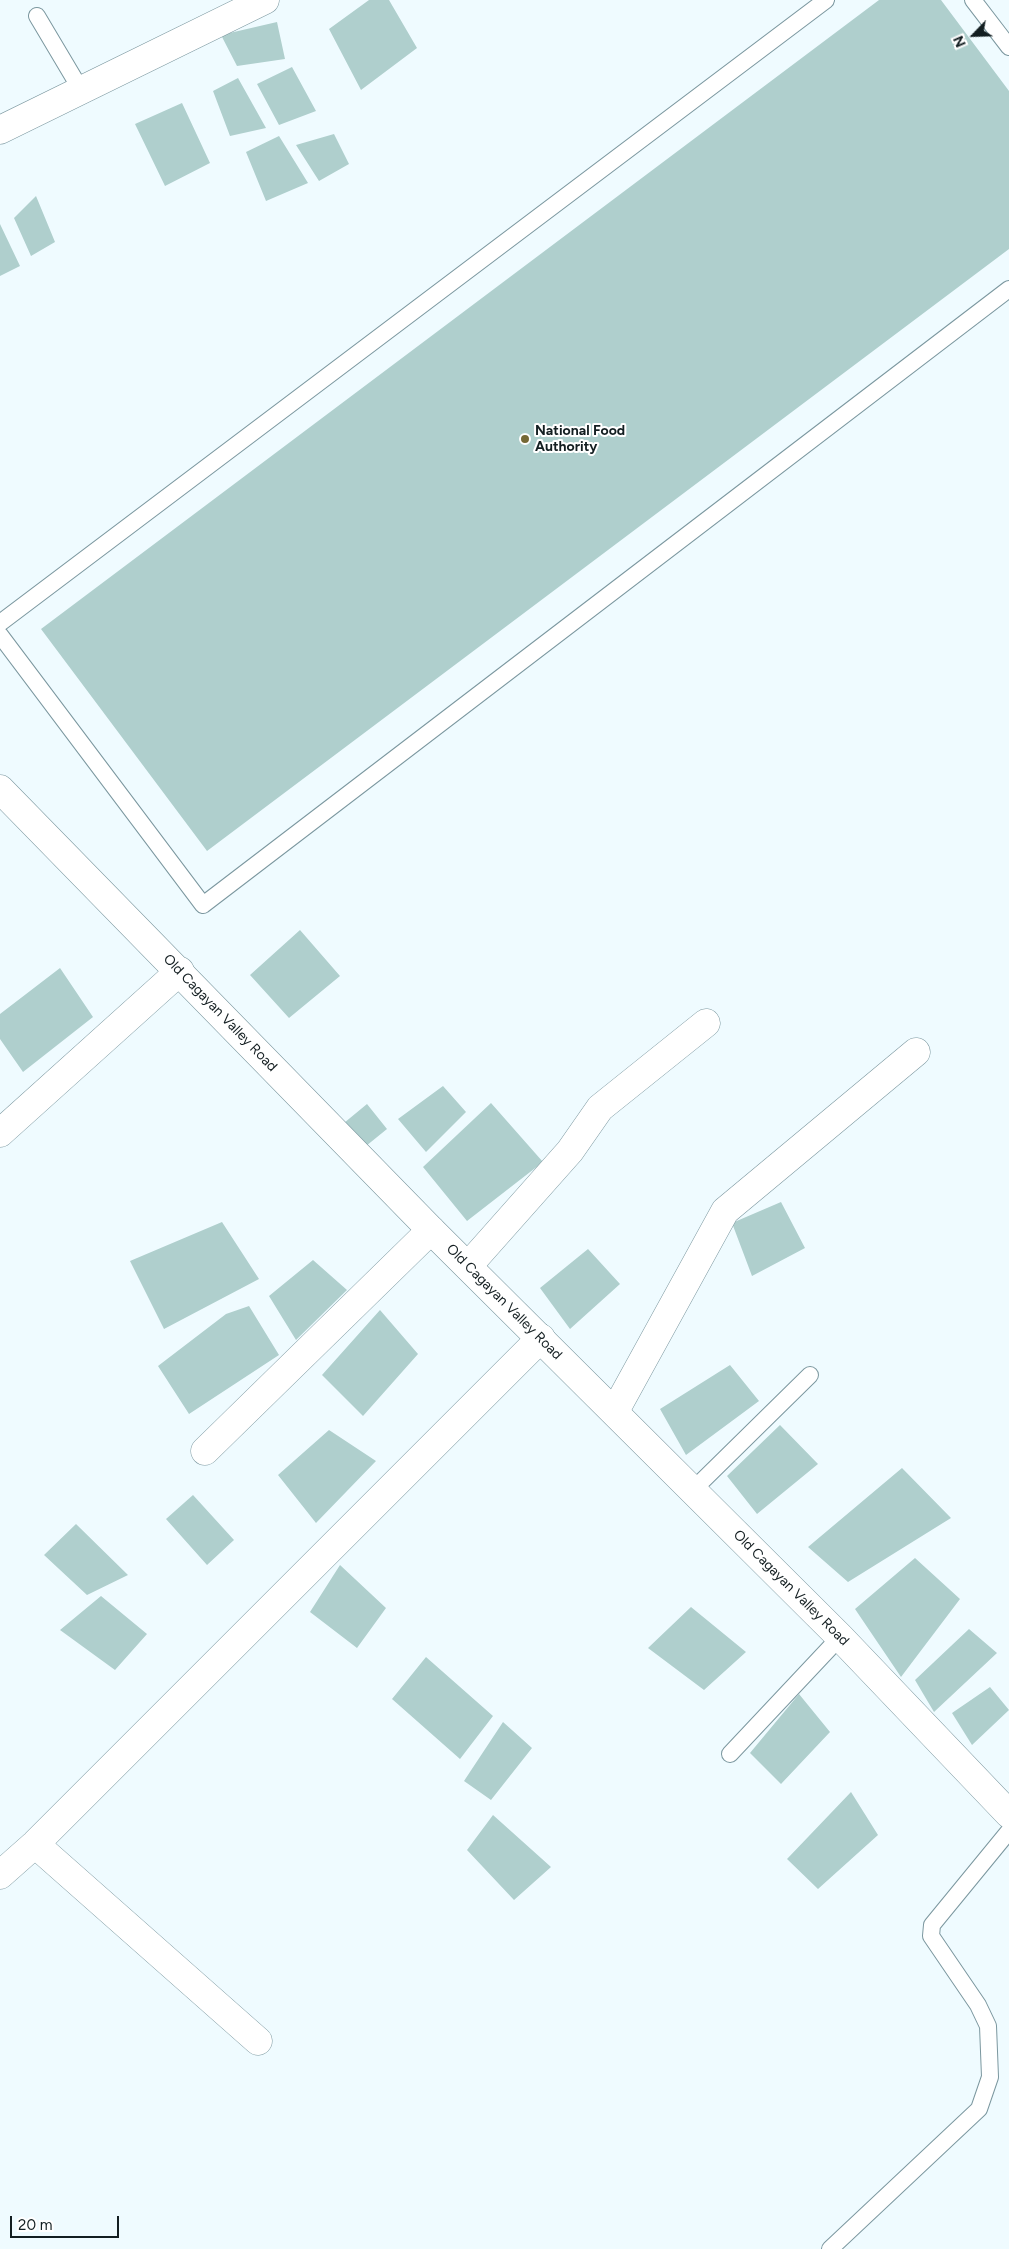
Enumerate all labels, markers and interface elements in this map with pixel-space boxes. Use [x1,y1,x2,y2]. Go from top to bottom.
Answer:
north arrow [949,10,999,60]
text: N [950,33,970,50]
place label: National Food Authority [535,423,625,456]
marker: National Food Authority [519,433,531,445]
street label: Old Cagayan Valley Road [160,951,280,1075]
street label: Old Cagayan Valley Road [443,1241,565,1363]
street label: Old Cagayan Valley Road [730,1527,852,1649]
scale bar [12,2206,121,2238]
text: 20 m [18,2216,52,2234]

